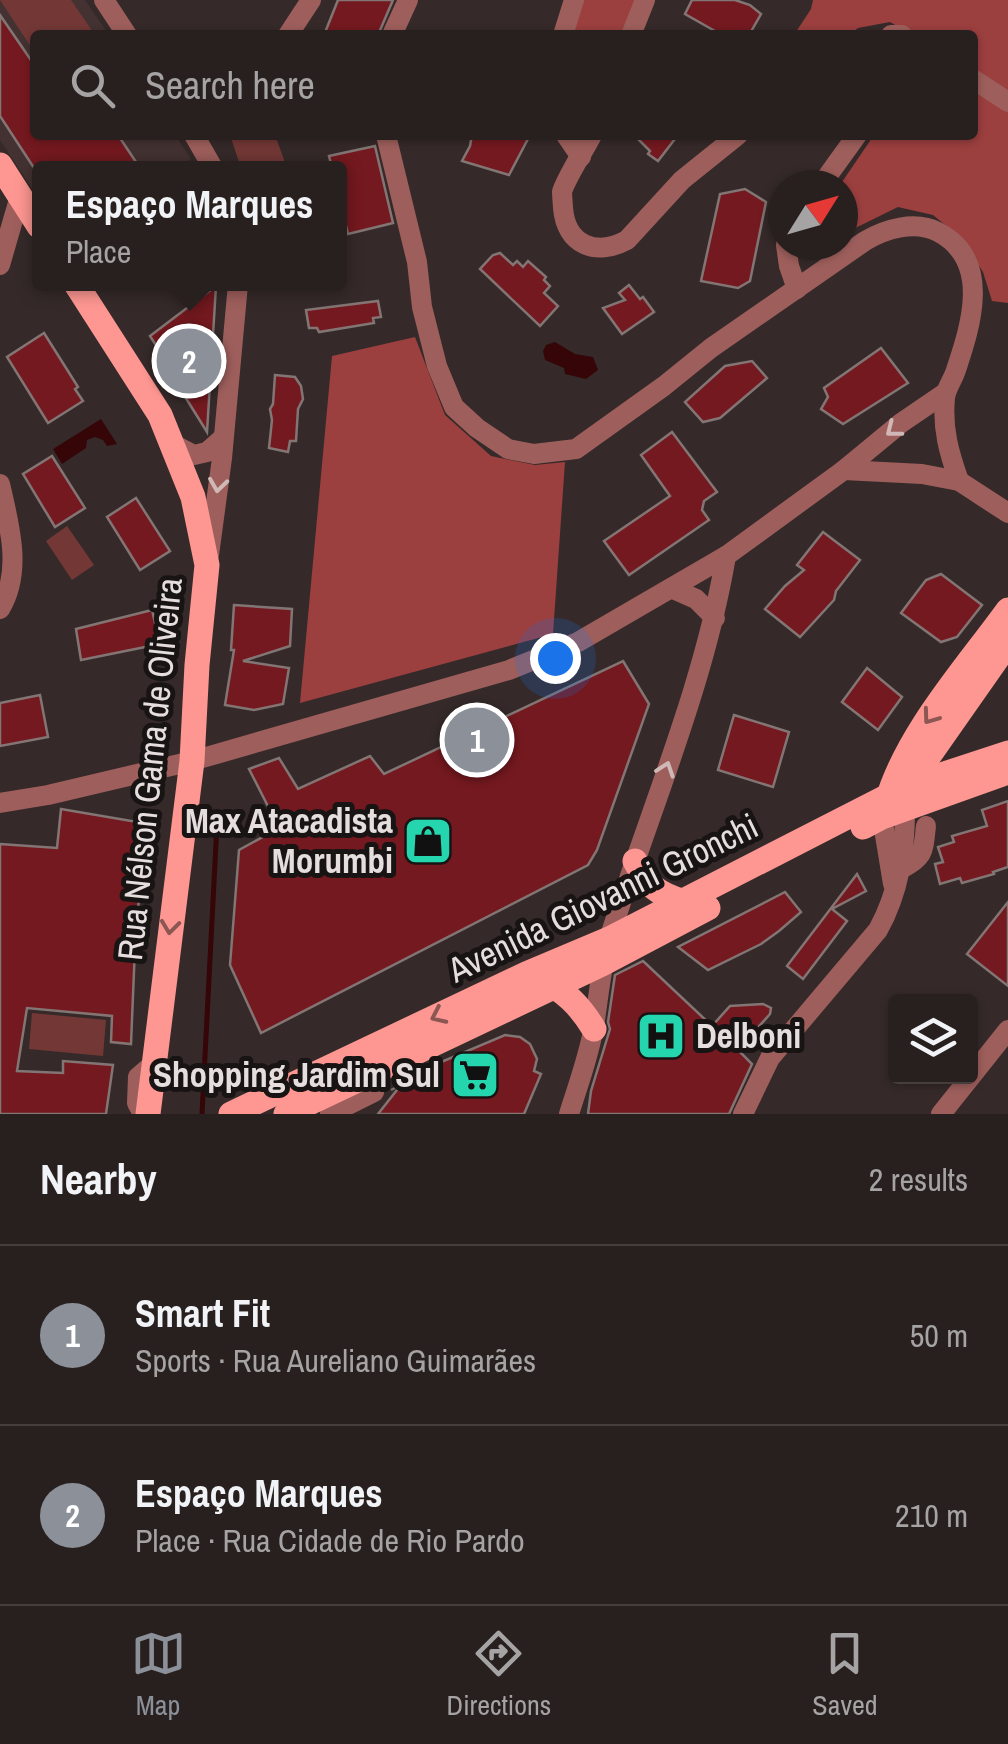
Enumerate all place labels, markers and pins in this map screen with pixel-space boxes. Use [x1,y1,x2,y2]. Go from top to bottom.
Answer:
pin: 2 [156,324,222,398]
pin: 1 [444,702,510,778]
place label: Max Atacadista Morumbi [185,797,393,884]
shop icon: Max Atacadista Morumbi [402,815,454,867]
hospital icon: Delboni [635,1010,687,1062]
place label: Delboni [696,1012,801,1059]
supermarket icon: Shopping Jardim Sul [449,1049,501,1101]
place label: Shopping Jardim Sul [153,1051,440,1098]

